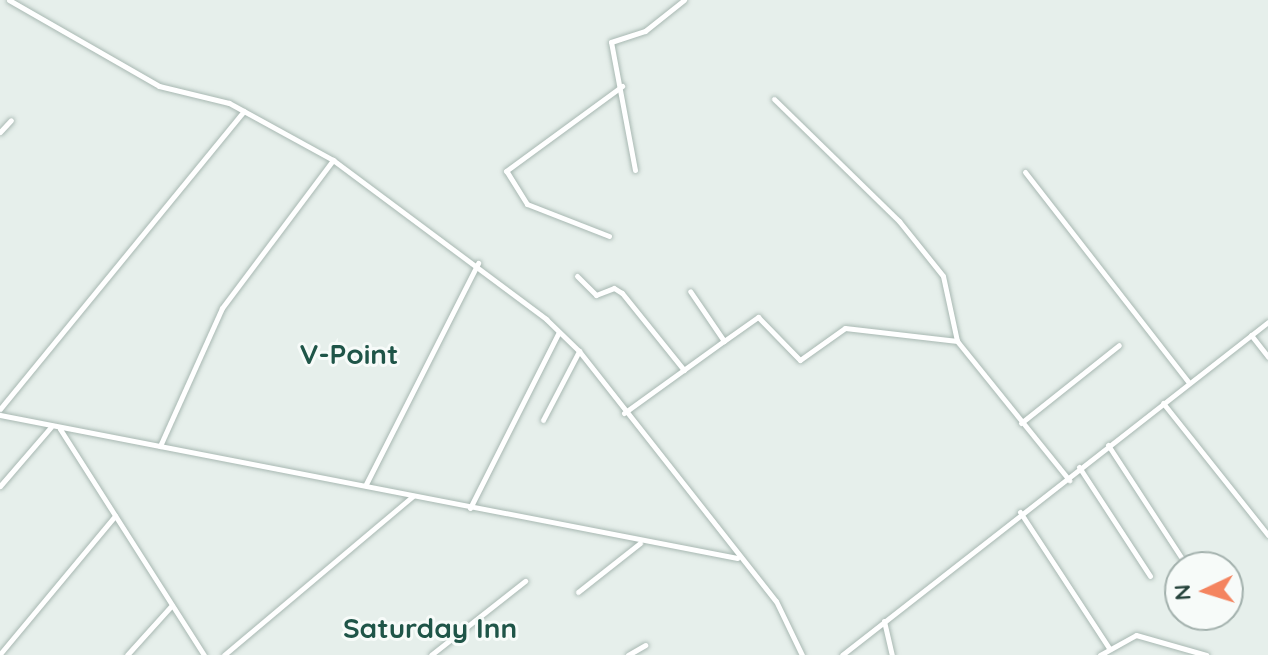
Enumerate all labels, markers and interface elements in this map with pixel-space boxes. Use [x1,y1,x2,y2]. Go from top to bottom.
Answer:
district label: V-Point [300,337,398,371]
north arrow [1164,551,1244,631]
text: N [1168,583,1197,602]
district label: Saturday Inn [343,611,517,645]

